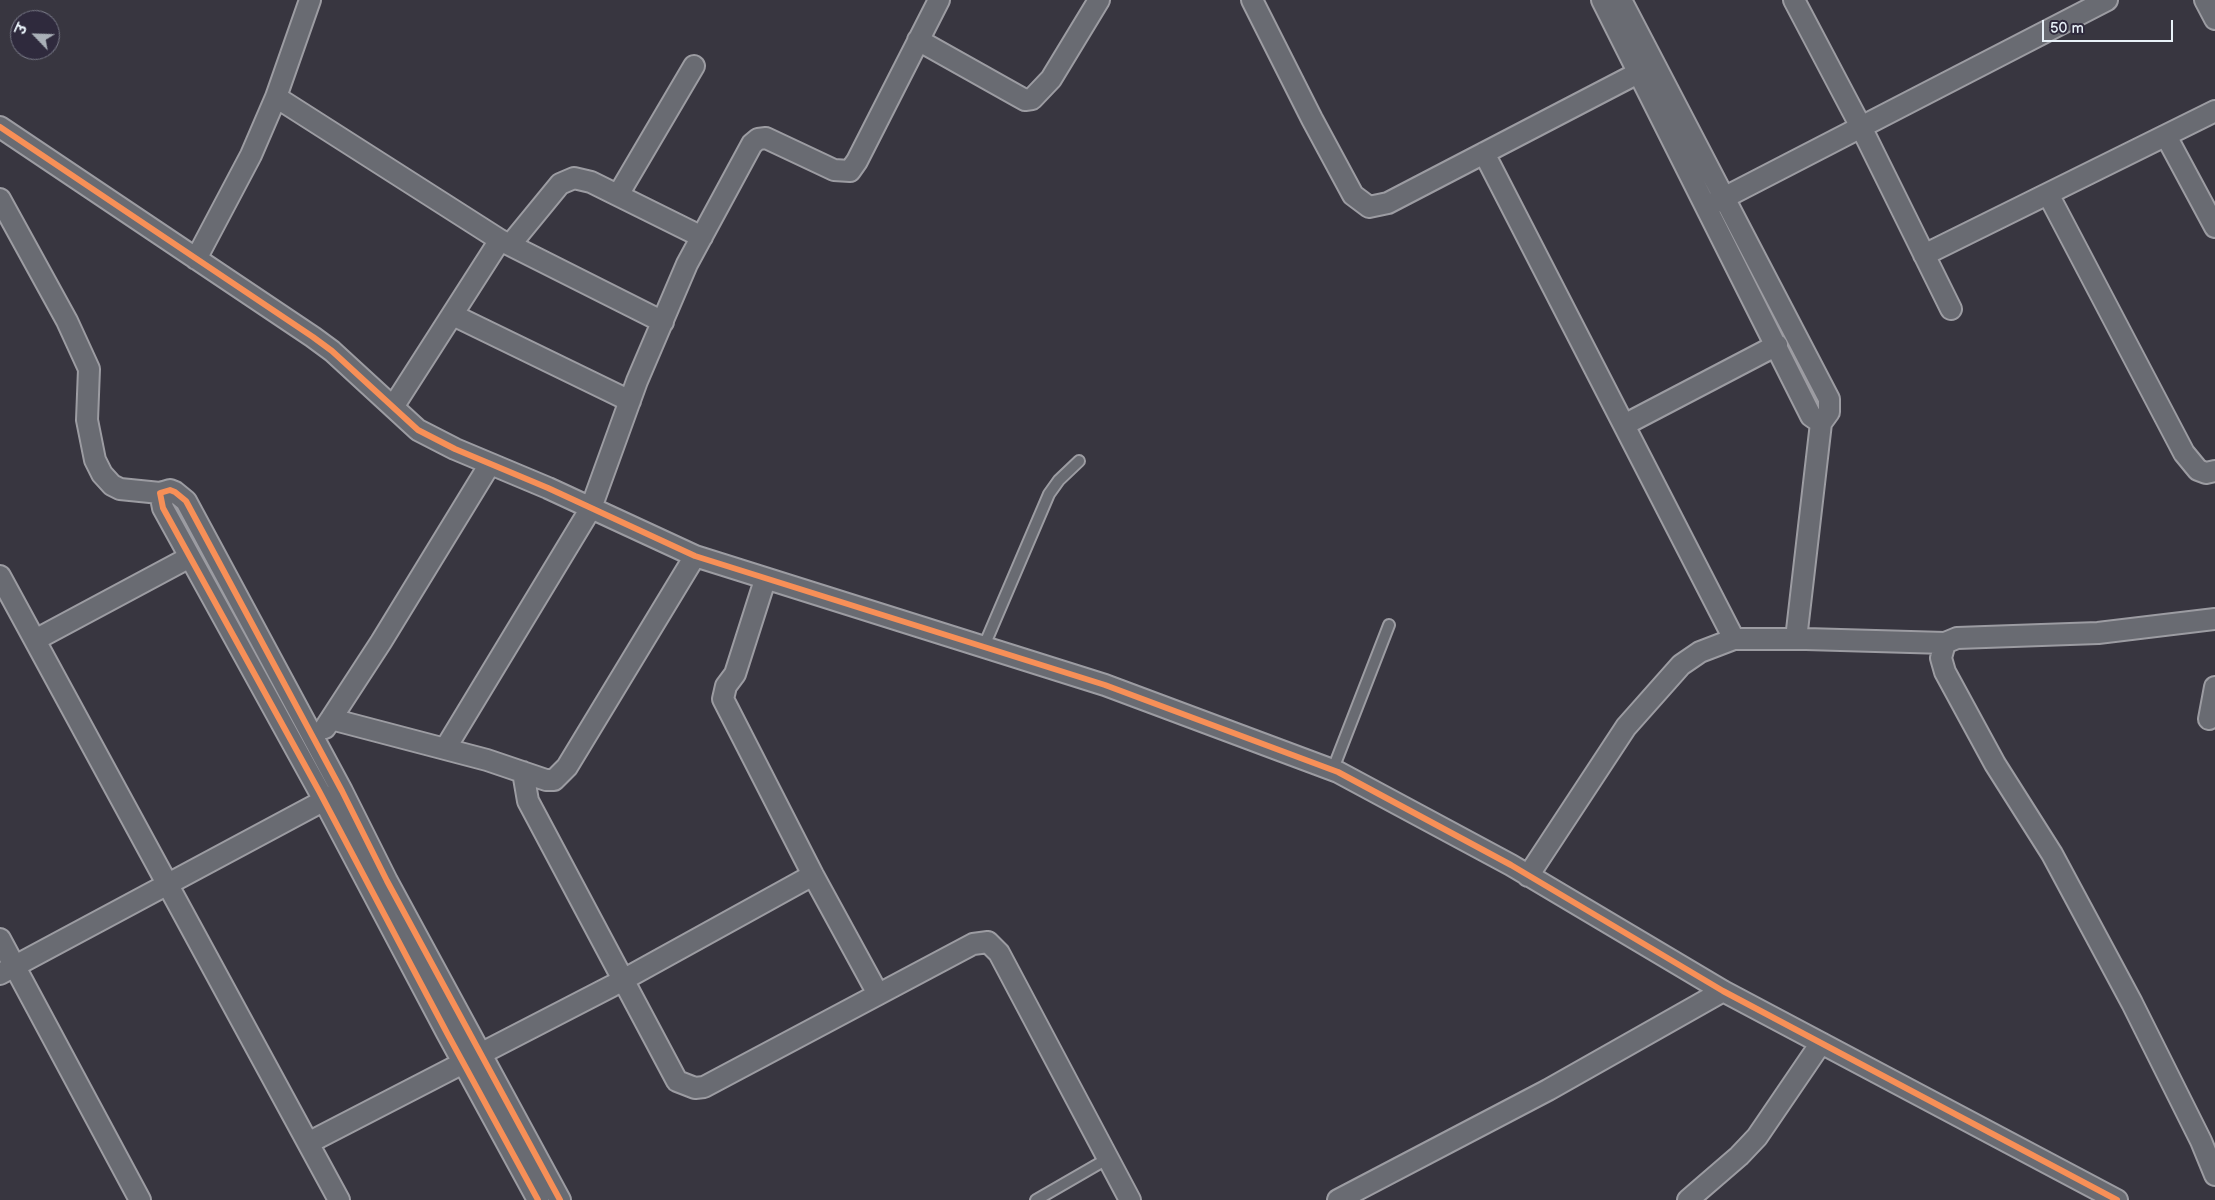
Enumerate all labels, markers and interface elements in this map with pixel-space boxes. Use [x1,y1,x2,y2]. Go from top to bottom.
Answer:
north arrow [10,10,60,60]
scale bar [2045,10,2176,42]
text: 50 m [2050,19,2084,38]
text: उ [12,21,31,37]

